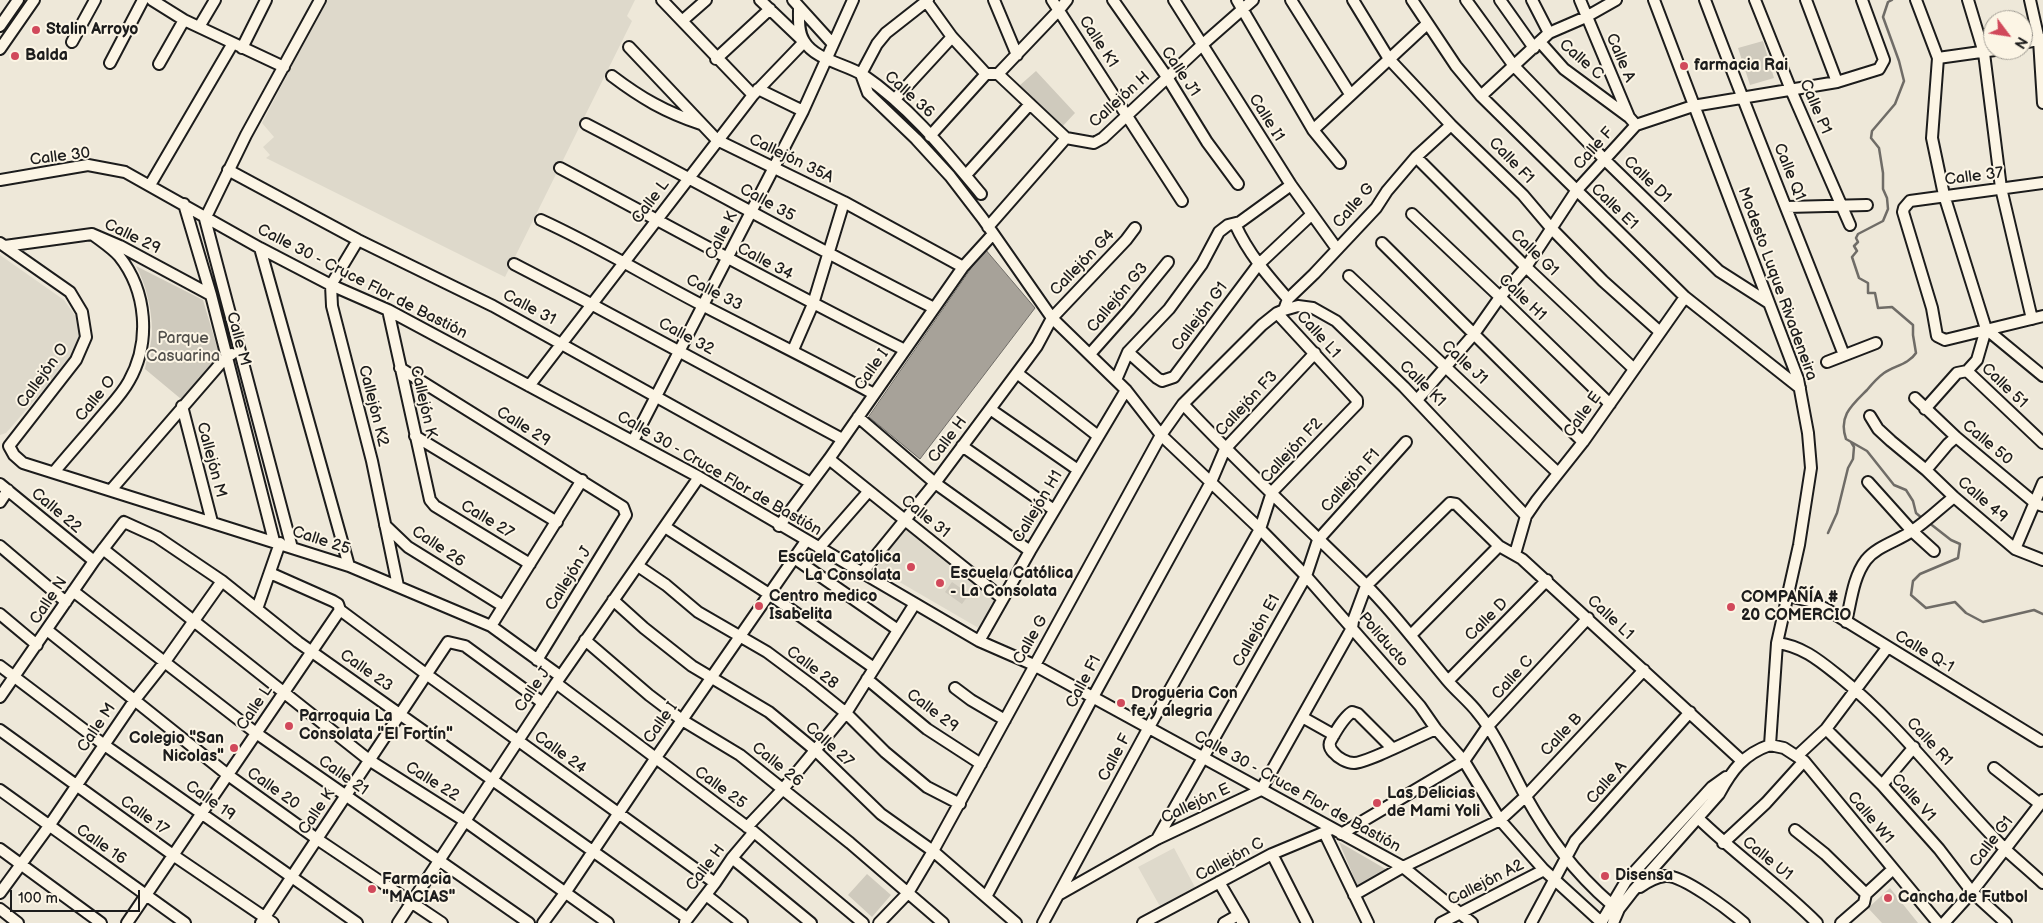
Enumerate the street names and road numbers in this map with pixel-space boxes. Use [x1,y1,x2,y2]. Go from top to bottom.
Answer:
street label: Calle K1 [1074,13,1122,71]
street label: Calle A [1601,31,1639,85]
street label: Calle C [1555,35,1607,85]
street label: Calle J1 [1156,43,1204,101]
street label: Calle 36 [880,67,938,123]
street label: Callejón H [1086,68,1154,132]
street label: Calle P1 [1795,77,1835,137]
street label: Calle I1 [1244,91,1288,145]
street label: Calle F [1570,124,1618,174]
street label: Callejón 35A [745,130,837,188]
street label: Calle F1 [1484,134,1538,188]
street label: Calle Q1 [1769,141,1809,203]
street label: Calle 30 [29,144,91,170]
street label: Calle D1 [1619,153,1675,207]
street label: Calle 37 [1944,164,2004,190]
street label: Calle L [628,176,674,228]
street label: Calle 35 [736,180,798,226]
street label: Calle G [1329,180,1379,232]
street label: Calle E1 [1586,180,1642,234]
street label: Modesto Luque Rivadeneira [1733,185,1821,383]
street label: Calle K [702,209,742,263]
street label: Calle 29 [101,215,163,259]
street label: Calle 30 - Cruce Flor de Bastión [254,220,470,344]
street label: Calle G1 [1506,225,1562,281]
street label: Callejón G4 [1047,226,1119,300]
street label: Calle 34 [734,239,796,285]
street label: Callejón G3 [1083,259,1153,337]
street label: Calle 33 [682,271,746,315]
street label: Calle H1 [1494,271,1550,325]
street label: Callejón G1 [1168,279,1232,355]
street label: Calle 31 [499,286,559,330]
street label: Calle L1 [1292,308,1344,362]
street label: Calle M [222,310,254,368]
street label: Calle 32 [655,314,717,360]
street label: Calle J1 [1437,337,1491,389]
street label: Callejón O [13,340,73,412]
street label: Calle I [851,346,893,394]
street label: Calle K1 [1395,357,1449,411]
street label: Calle 51 [1977,359,2031,413]
street label: Callejón K2 [354,363,392,449]
street label: Callejón K [405,364,441,440]
street label: Callejón F3 [1212,367,1282,441]
street label: Calle O [72,372,120,426]
street label: Calle E [1560,388,1606,442]
street label: Calle 29 [492,403,554,451]
street label: Calle 30 - Cruce Flor de Bastión [613,407,825,541]
street label: Calle H [924,413,972,467]
street label: Callejón F2 [1257,414,1327,488]
street label: Calle 50 [1958,416,2016,470]
street label: Callejón M [192,420,230,500]
street label: Callejón F1 [1317,445,1385,517]
street label: Callejón H1 [1009,467,1067,547]
street label: Calle 49 [1953,473,2011,527]
street label: Calle 22 [27,484,85,538]
street label: Calle 31 [897,492,953,542]
street label: Calle 27 [457,497,517,543]
street label: Calle 26 [408,522,468,572]
street label: Calle 25 [290,523,352,559]
street label: Callejón J [542,543,596,615]
street label: Calle N [26,574,72,628]
street label: Callejón E1 [1229,591,1285,671]
street label: Calle L1 [1583,592,1637,644]
street label: Calle D [1461,594,1513,646]
street label: Poliducto [1354,609,1412,671]
street label: Calle G [1010,612,1052,668]
street label: Calle Q-1 [1891,627,1957,677]
street label: Calle 28 [782,642,842,694]
street label: Calle 23 [336,646,396,696]
street label: Calle F1 [1062,652,1106,712]
street label: Calle C [1488,652,1538,704]
street label: Calle J [511,664,555,716]
street label: Calle L [233,682,277,734]
street label: Calle 29 [902,685,962,737]
street label: Calle I [640,699,682,747]
street label: Calle M [74,700,120,756]
street label: Calle B [1537,709,1587,761]
street label: Calle R1 [1902,714,1956,770]
street label: Calle 27 [801,718,857,772]
street label: Calle 30 - Cruce Flor de Bastión [1190,727,1404,857]
street label: Calle 24 [530,728,590,778]
street label: Calle F [1095,731,1135,785]
street label: Calle 26 [747,739,807,791]
street label: Calle 21 [314,752,372,800]
street label: Calle 22 [401,758,463,806]
street label: Calle A [1583,758,1631,808]
street label: Calle 25 [690,763,750,813]
street label: Calle 20 [243,764,303,814]
street label: Calle V1 [1887,770,1939,826]
street label: Calle 19 [181,777,239,825]
street label: Callejón E [1159,780,1233,828]
street label: Calle K [295,785,339,839]
street label: Calle W1 [1843,788,1897,848]
street label: Calle 17 [116,792,172,840]
street label: Calle G1 [1966,813,2018,871]
street label: Calle 16 [72,821,130,869]
street label: Calle U1 [1738,833,1796,885]
street label: Callejón C [1193,834,1267,886]
street label: Calle H [682,841,730,895]
street label: Callejón A2 [1445,856,1527,910]

